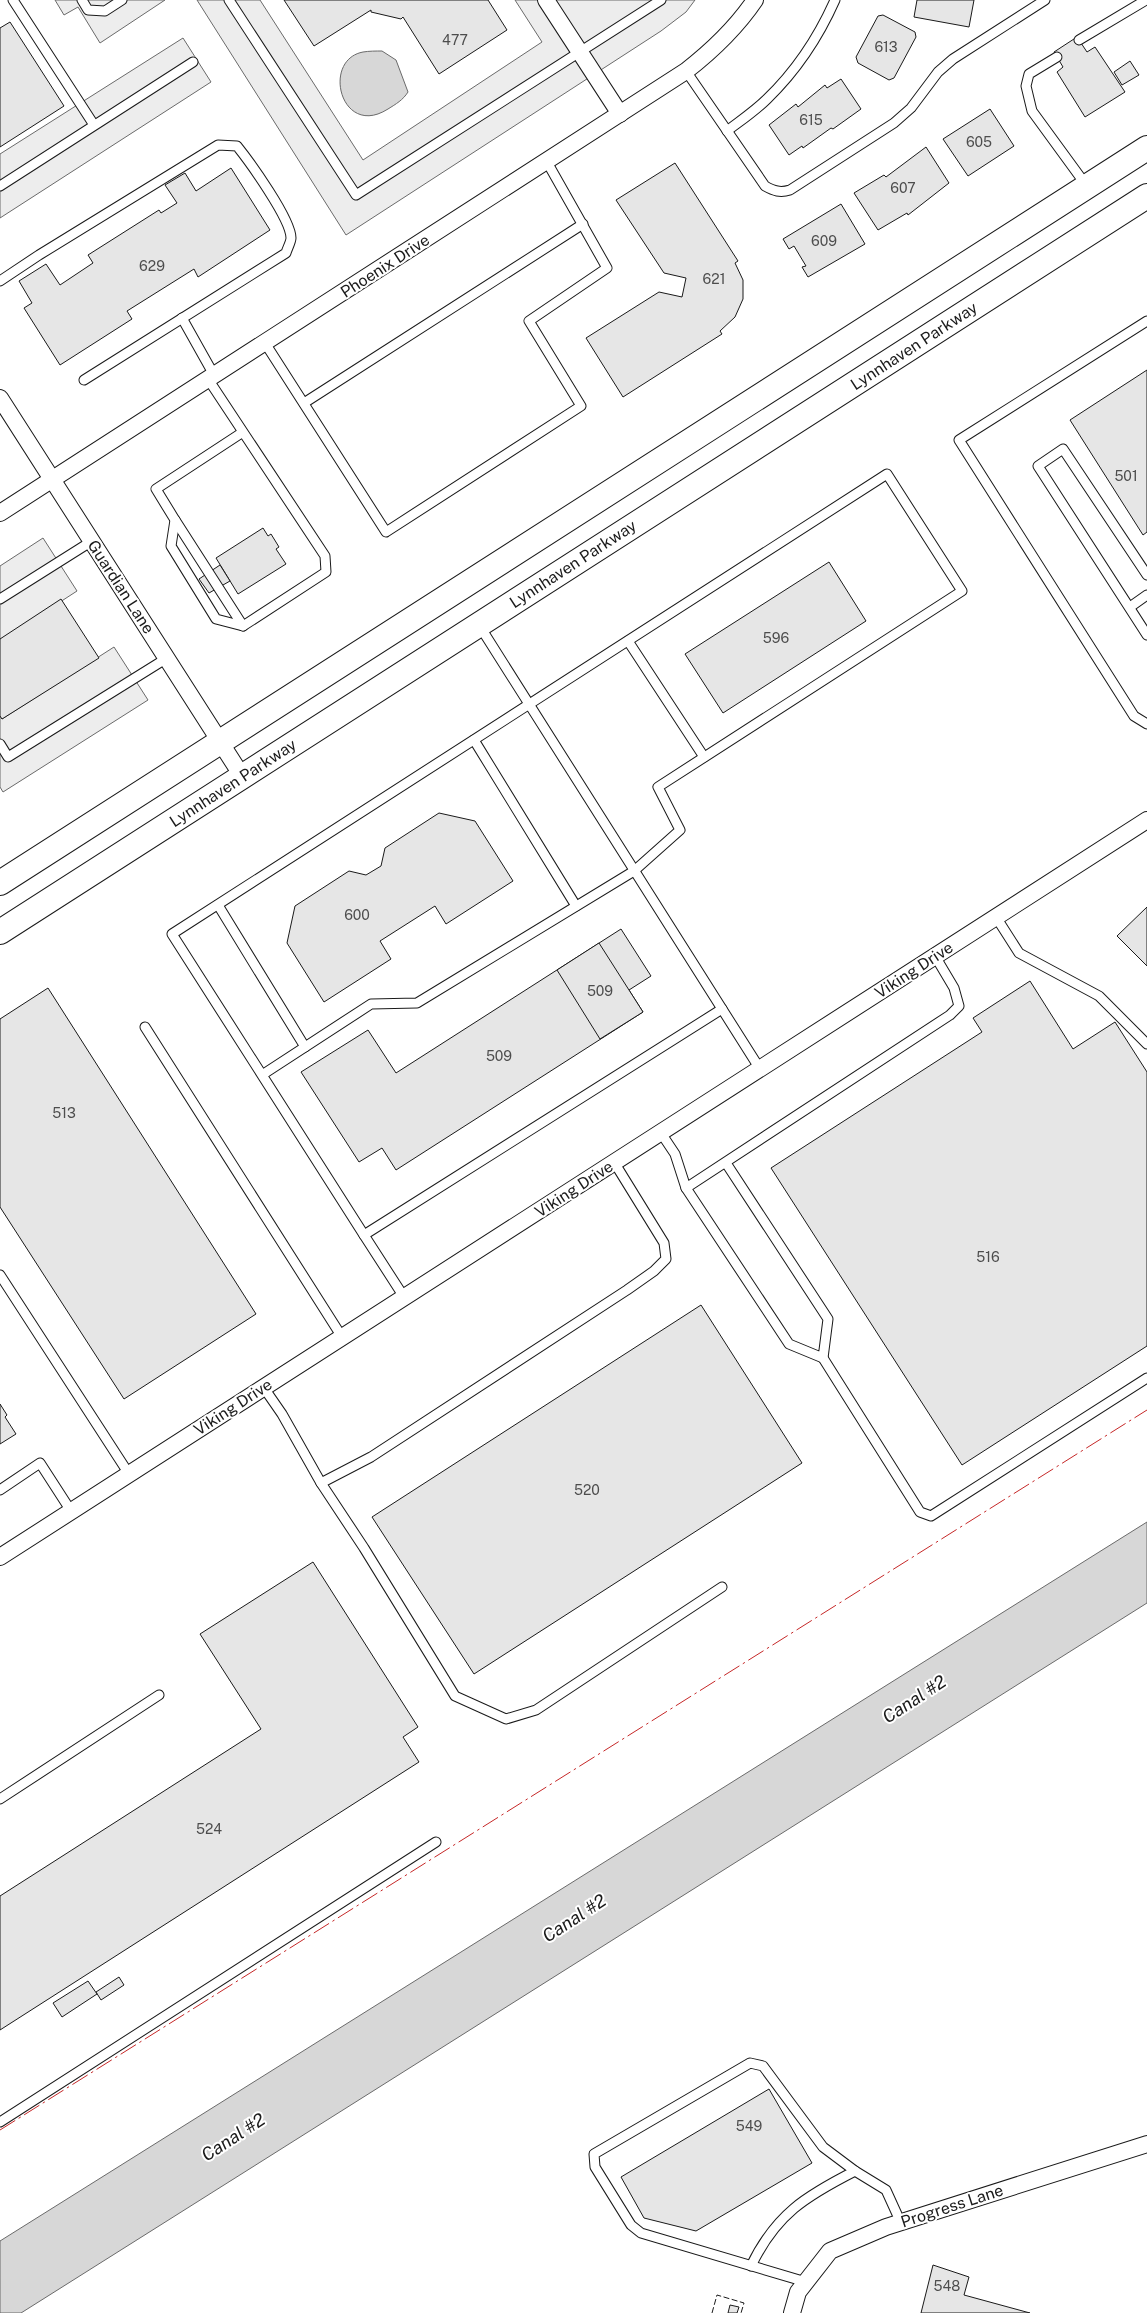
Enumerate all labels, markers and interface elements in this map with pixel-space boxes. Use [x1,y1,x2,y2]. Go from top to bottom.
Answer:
house number: 477 [442,32,468,48]
house number: 613 [874,39,898,55]
house number: 615 [799,112,823,128]
house number: 605 [966,134,992,150]
house number: 607 [890,180,916,196]
street label: Phoenix Drive [337,230,433,302]
house number: 609 [811,233,837,249]
house number: 629 [139,258,165,274]
house number: 621 [703,271,725,287]
street label: Lynnhaven Parkway [847,298,981,394]
house number: 501 [1114,468,1138,484]
street label: Lynnhaven Parkway [506,516,640,612]
street label: Guardian Lane [84,537,158,637]
house number: 596 [763,630,789,646]
street label: Lynnhaven Parkway [166,735,300,831]
house number: 600 [344,907,370,923]
street label: Viking Drive [871,938,957,1002]
house number: 509 [587,983,613,999]
house number: 509 [486,1048,512,1064]
house number: 513 [52,1105,76,1121]
street label: Viking Drive [531,1157,617,1221]
house number: 516 [976,1249,1000,1265]
street label: Viking Drive [190,1375,276,1439]
house number: 520 [574,1482,600,1498]
water label: Canal #2 [878,1670,950,1727]
house number: 524 [196,1821,222,1837]
water label: Canal #2 [538,1889,610,1946]
water label: Canal #2 [197,2108,269,2165]
house number: 549 [736,2118,763,2134]
street label: Progress Lane [898,2181,1006,2231]
house number: 548 [934,2278,960,2294]

